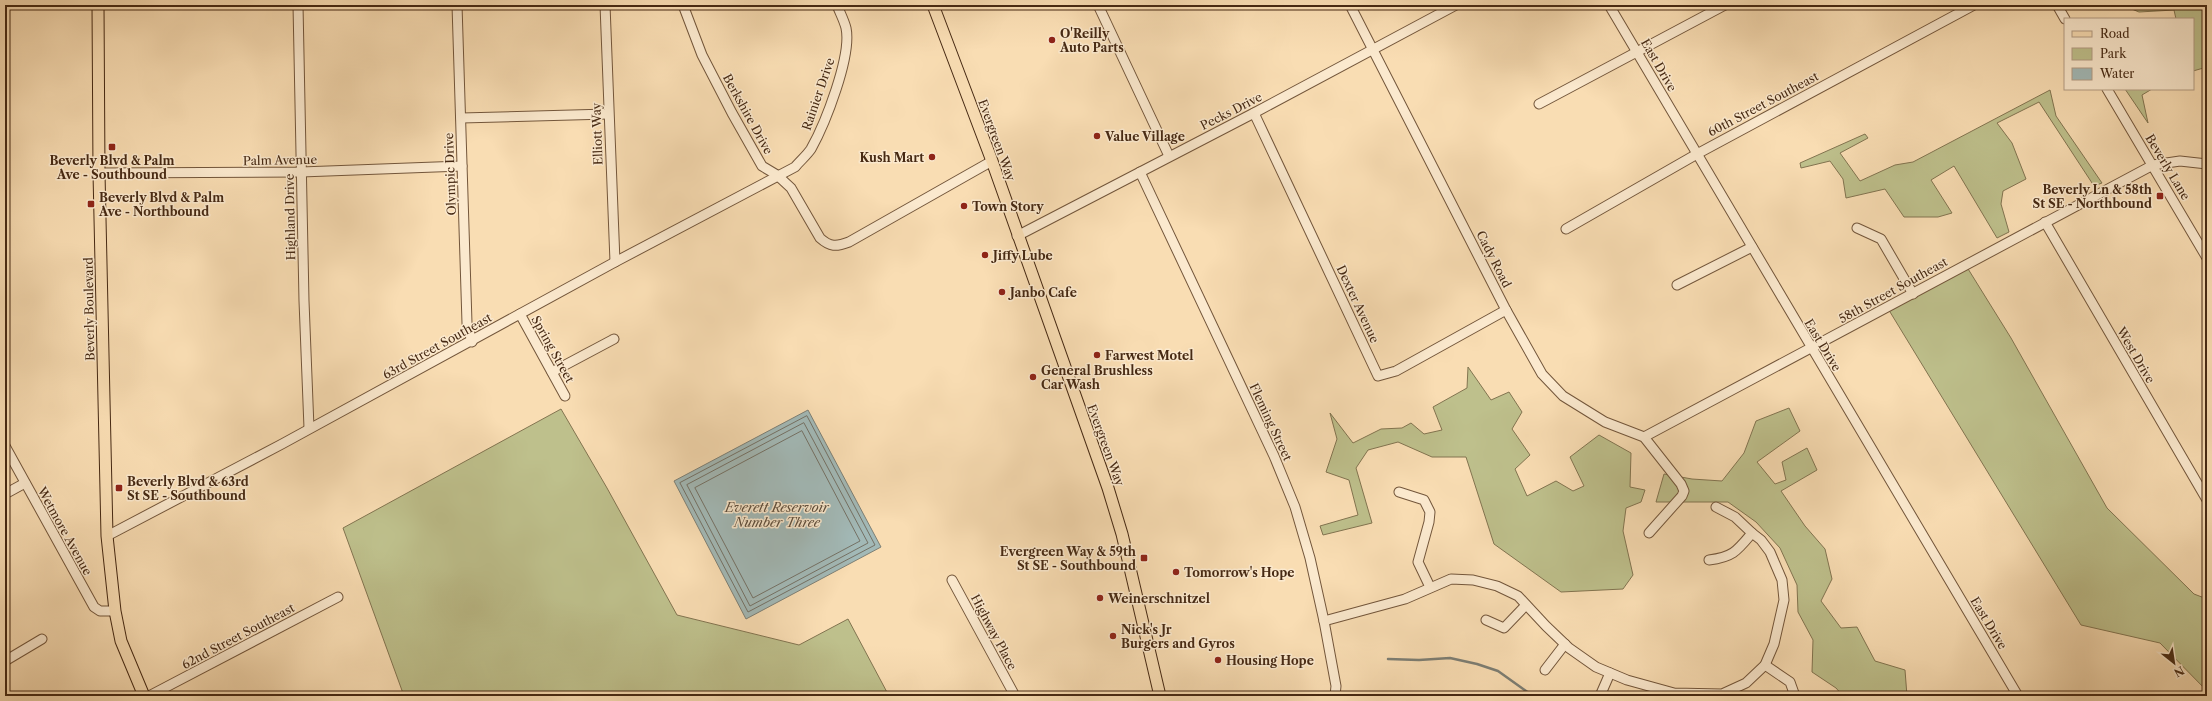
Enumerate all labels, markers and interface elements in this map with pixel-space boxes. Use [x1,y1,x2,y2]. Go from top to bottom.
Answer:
legend [2064,18,2194,90]
place label: O'Reilly Auto Parts [1059,26,1124,55]
text: Road [2100,26,2130,41]
marker: O'Reilly Auto Parts [1047,35,1057,45]
street label: East Drive [1638,36,1680,94]
text: Park [2100,46,2127,61]
street label: Rainier Drive [799,55,838,132]
text: Water [2099,66,2134,81]
street label: 60th Street Southeast [1705,68,1821,139]
street label: Berkshire Drive [720,71,776,157]
street label: Pecks Drive [1198,89,1265,133]
street label: Evergreen Way [975,97,1019,183]
street label: Elliott Way [588,102,606,165]
place label: Value Village [1104,129,1185,144]
marker: Value Village [1092,131,1102,141]
street label: Beverly Lane [2142,131,2194,203]
street label: Olympic Drive [441,132,459,216]
marker: Beverly Blvd & Palm Ave - Southbound [107,142,117,152]
place label: Kush Mart [860,150,924,165]
street label: Palm Avenue [243,152,317,168]
marker: Kush Mart [927,152,937,162]
place label: Beverly Blvd & Palm Ave - Southbound [49,153,175,182]
street label: Highland Drive [282,173,298,261]
place label: Beverly Ln & 58th St SE - Northbound [2033,182,2153,211]
place label: Beverly Blvd & Palm Ave - Northbound [98,190,224,219]
marker: Beverly Ln & 58th St SE - Northbound [2155,191,2165,201]
marker: Beverly Blvd & Palm Ave - Northbound [86,199,96,209]
place label: Town Story [972,199,1044,214]
marker: Town Story [959,201,969,211]
street label: Cady Road [1473,228,1515,291]
place label: Jiffy Lube [991,248,1053,263]
marker: Jiffy Lube [980,250,990,260]
street label: 58th Street Southeast [1836,254,1951,326]
street label: Beverly Boulevard [81,256,97,361]
street label: Dexter Avenue [1333,263,1383,346]
place label: Janbo Cafe [1008,285,1077,300]
marker: Janbo Cafe [997,287,1007,297]
street label: 63rd Street Southeast [380,309,495,382]
street label: Spring Street [528,313,578,386]
street label: East Drive [1802,316,1845,374]
street label: West Drive [2113,323,2158,386]
place label: Farwest Motel [1105,348,1193,363]
marker: Farwest Motel [1092,350,1102,360]
place label: General Brushless Car Wash [1041,363,1153,392]
marker: General Brushless Car Wash [1028,372,1038,382]
street label: Fleming Street [1246,381,1296,464]
street label: Evergreen Way [1084,402,1128,488]
place label: Beverly Blvd & 63rd St SE - Southbound [127,474,249,503]
street label: Wetmore Avenue [34,483,96,578]
marker: Beverly Blvd & 63rd St SE - Southbound [114,483,124,493]
water label: Everett Reservoir Number Three [724,499,830,530]
place label: Evergreen Way & 59th St SE - Southbound [1000,544,1137,573]
marker: Evergreen Way & 59th St SE - Southbound [1139,553,1149,563]
place label: Tomorrow's Hope [1184,565,1294,580]
marker: Tomorrow's Hope [1171,567,1181,577]
place label: Weinerschnitzel [1107,591,1210,606]
street label: Highway Place [968,592,1020,673]
marker: Weinerschnitzel [1095,593,1105,603]
street label: East Drive [1968,594,2011,652]
street label: 62nd Street Southeast [179,600,297,672]
place label: Nick's Jr Burgers and Gyros [1121,622,1235,651]
marker: Nick's Jr Burgers and Gyros [1108,631,1118,641]
north arrow [2154,643,2194,683]
place label: Housing Hope [1226,653,1314,668]
marker: Housing Hope [1213,655,1223,665]
text: N [2171,663,2187,680]

